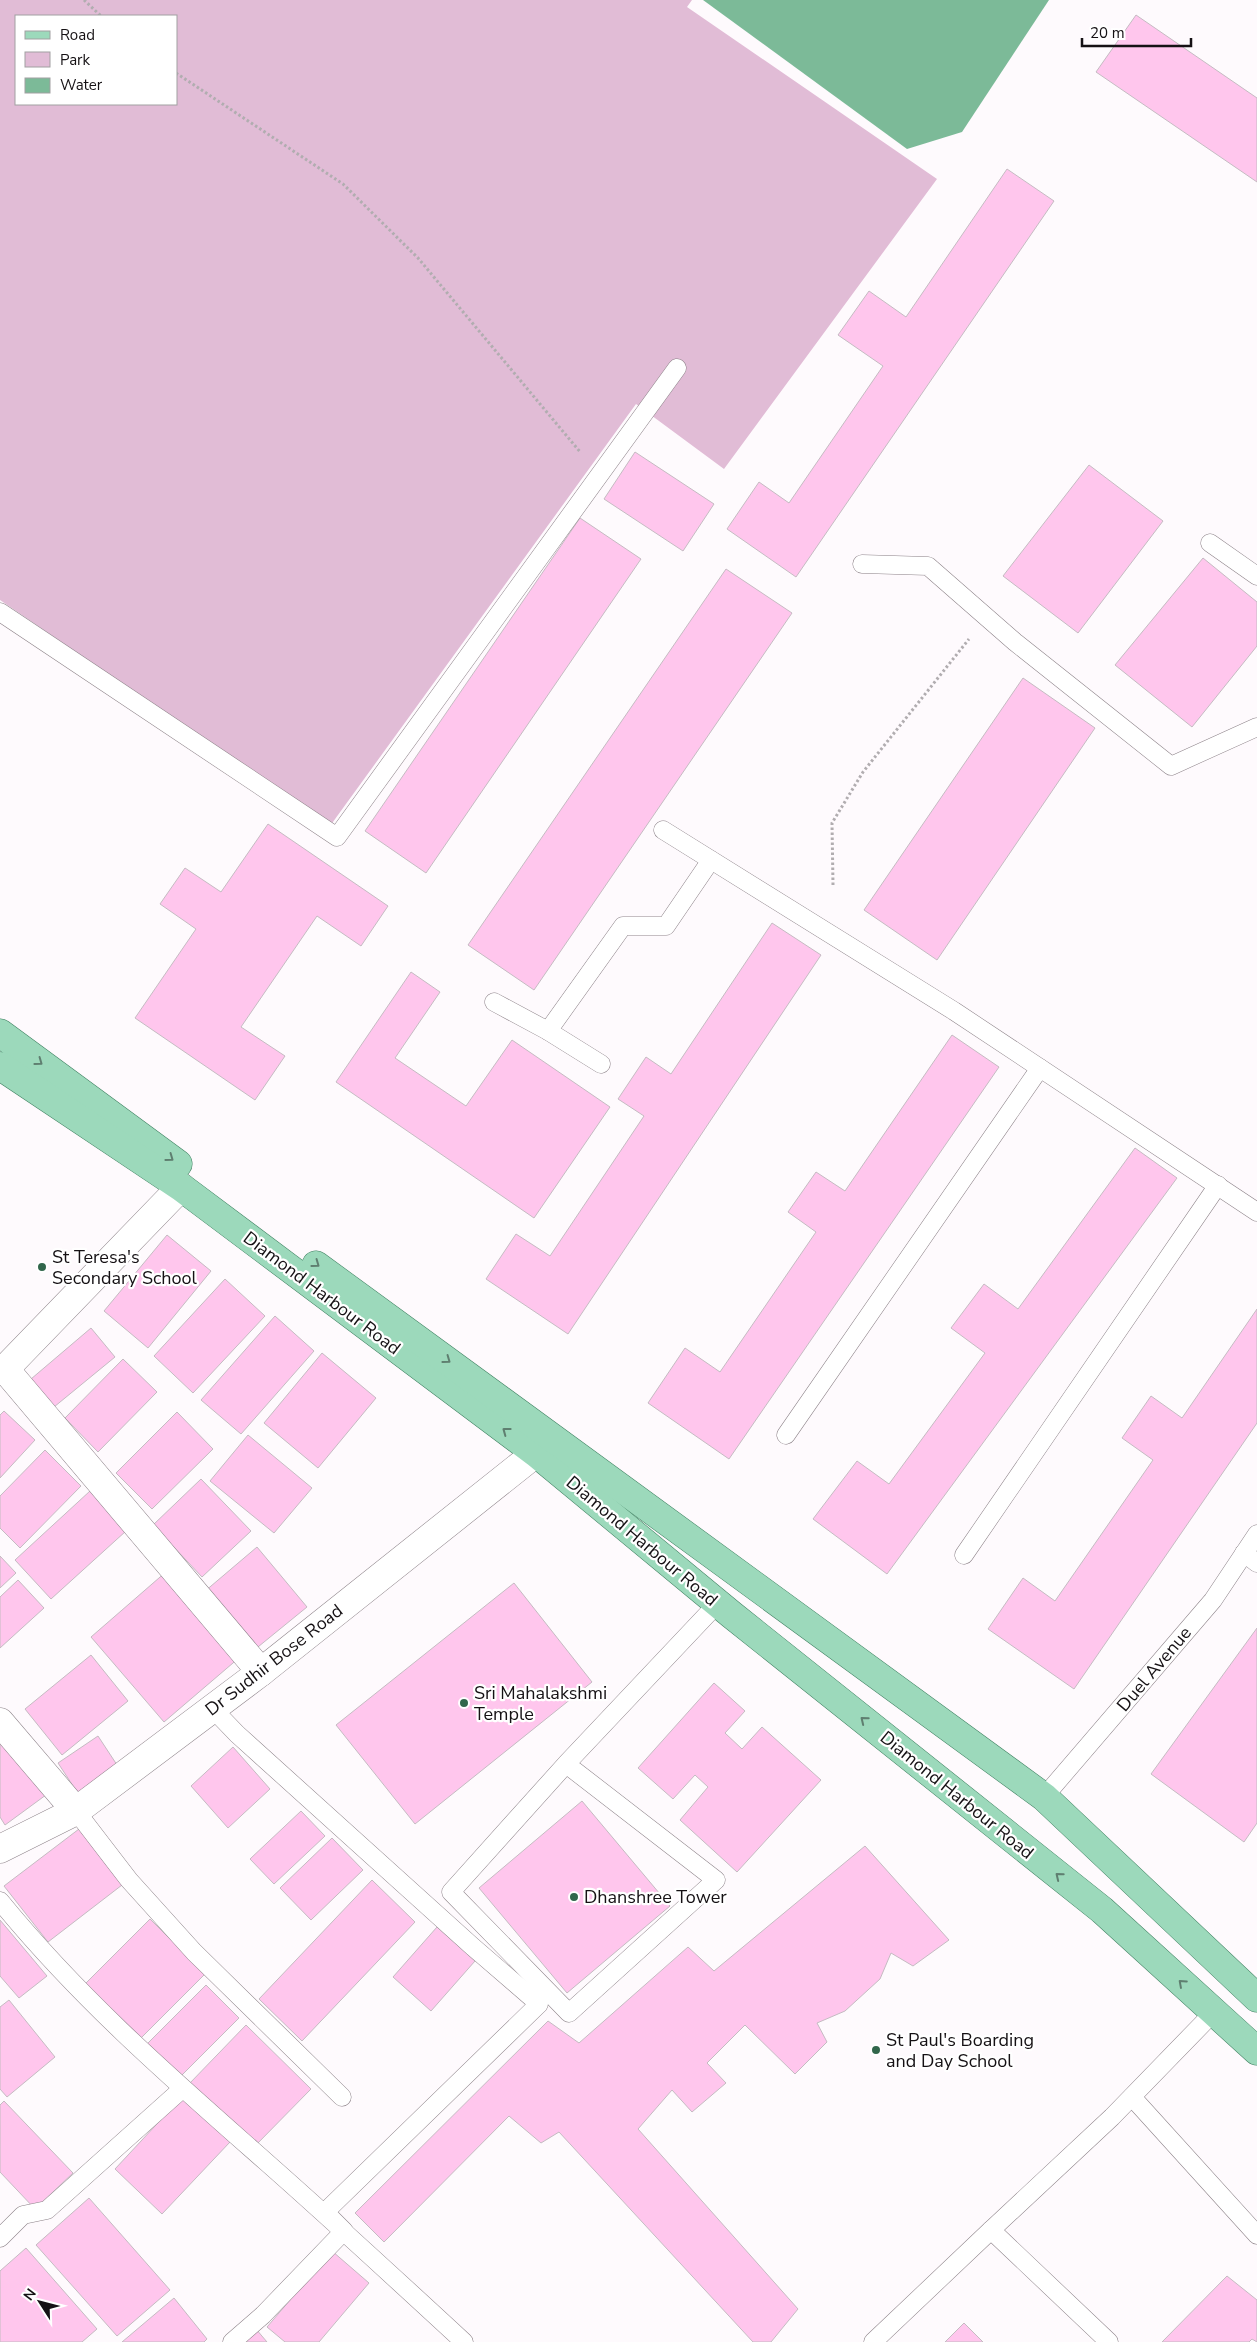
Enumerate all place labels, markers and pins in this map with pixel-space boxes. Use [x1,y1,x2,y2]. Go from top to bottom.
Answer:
place label: St Teresa's Secondary School [52,1245,198,1290]
marker: St Teresa's Secondary School [36,1261,48,1273]
place label: Sri Mahalakshmi Temple [474,1681,607,1726]
marker: Sri Mahalakshmi Temple [458,1697,470,1709]
place label: Dhanshree Tower [584,1885,727,1909]
marker: Dhanshree Tower [568,1891,580,1903]
place label: St Paul's Boarding and Day School [886,2028,1034,2073]
marker: St Paul's Boarding and Day School [870,2044,882,2056]

